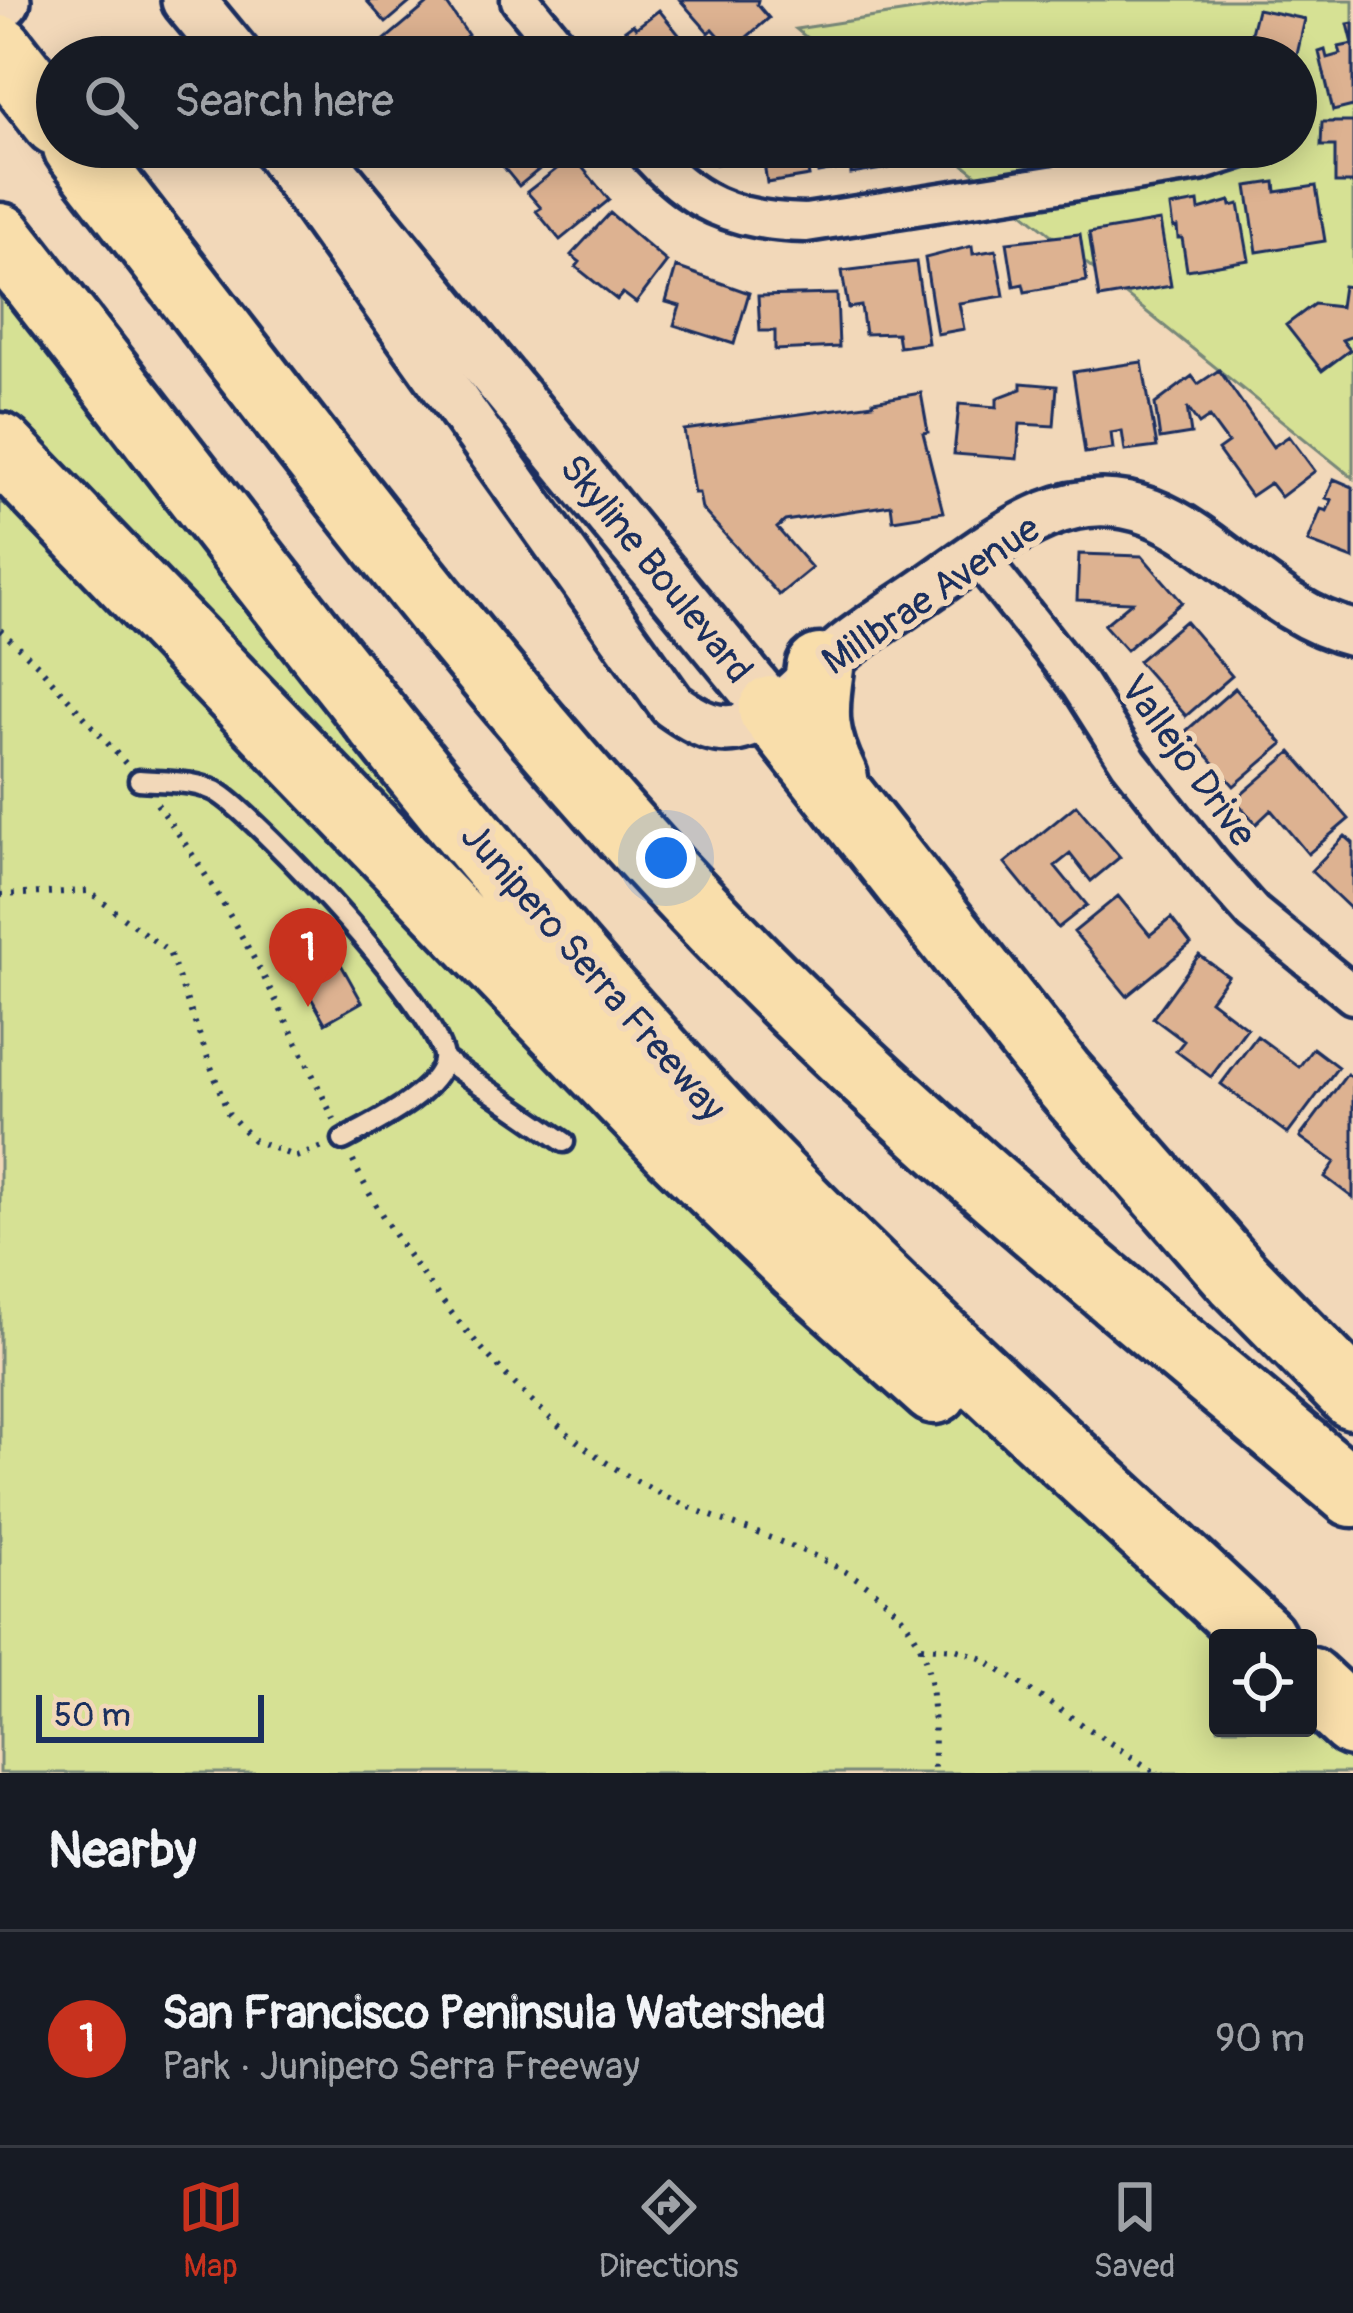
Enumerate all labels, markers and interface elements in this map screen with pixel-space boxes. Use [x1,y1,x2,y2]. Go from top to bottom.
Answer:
search box [36,36,1317,168]
icon: search [78,69,144,135]
text: Search here [174,74,394,130]
street label: Skyline Boulevard [549,445,763,693]
street label: Millbrae Avenue [813,504,1049,686]
street label: Vallejo Drive [1109,665,1267,857]
street label: Junipero Serra Freeway [450,812,736,1132]
your location [636,828,696,888]
pin: 1 [269,908,347,1007]
map controls [1209,1629,1317,1737]
button: locate [1209,1629,1317,1737]
scale bar [36,1689,264,1742]
text: 50 m [54,1695,131,1736]
text: Nearby [48,1819,196,1883]
text: San Francisco Peninsula Watershed [162,1986,826,2042]
text: 1 [79,2014,95,2063]
text: 90 m [1215,2014,1305,2063]
text: Park · Junipero Serra Freeway [162,2042,640,2091]
tab: Map [178,2174,244,2287]
tab: Directions [599,2174,739,2287]
tab: Saved [1094,2174,1175,2287]

